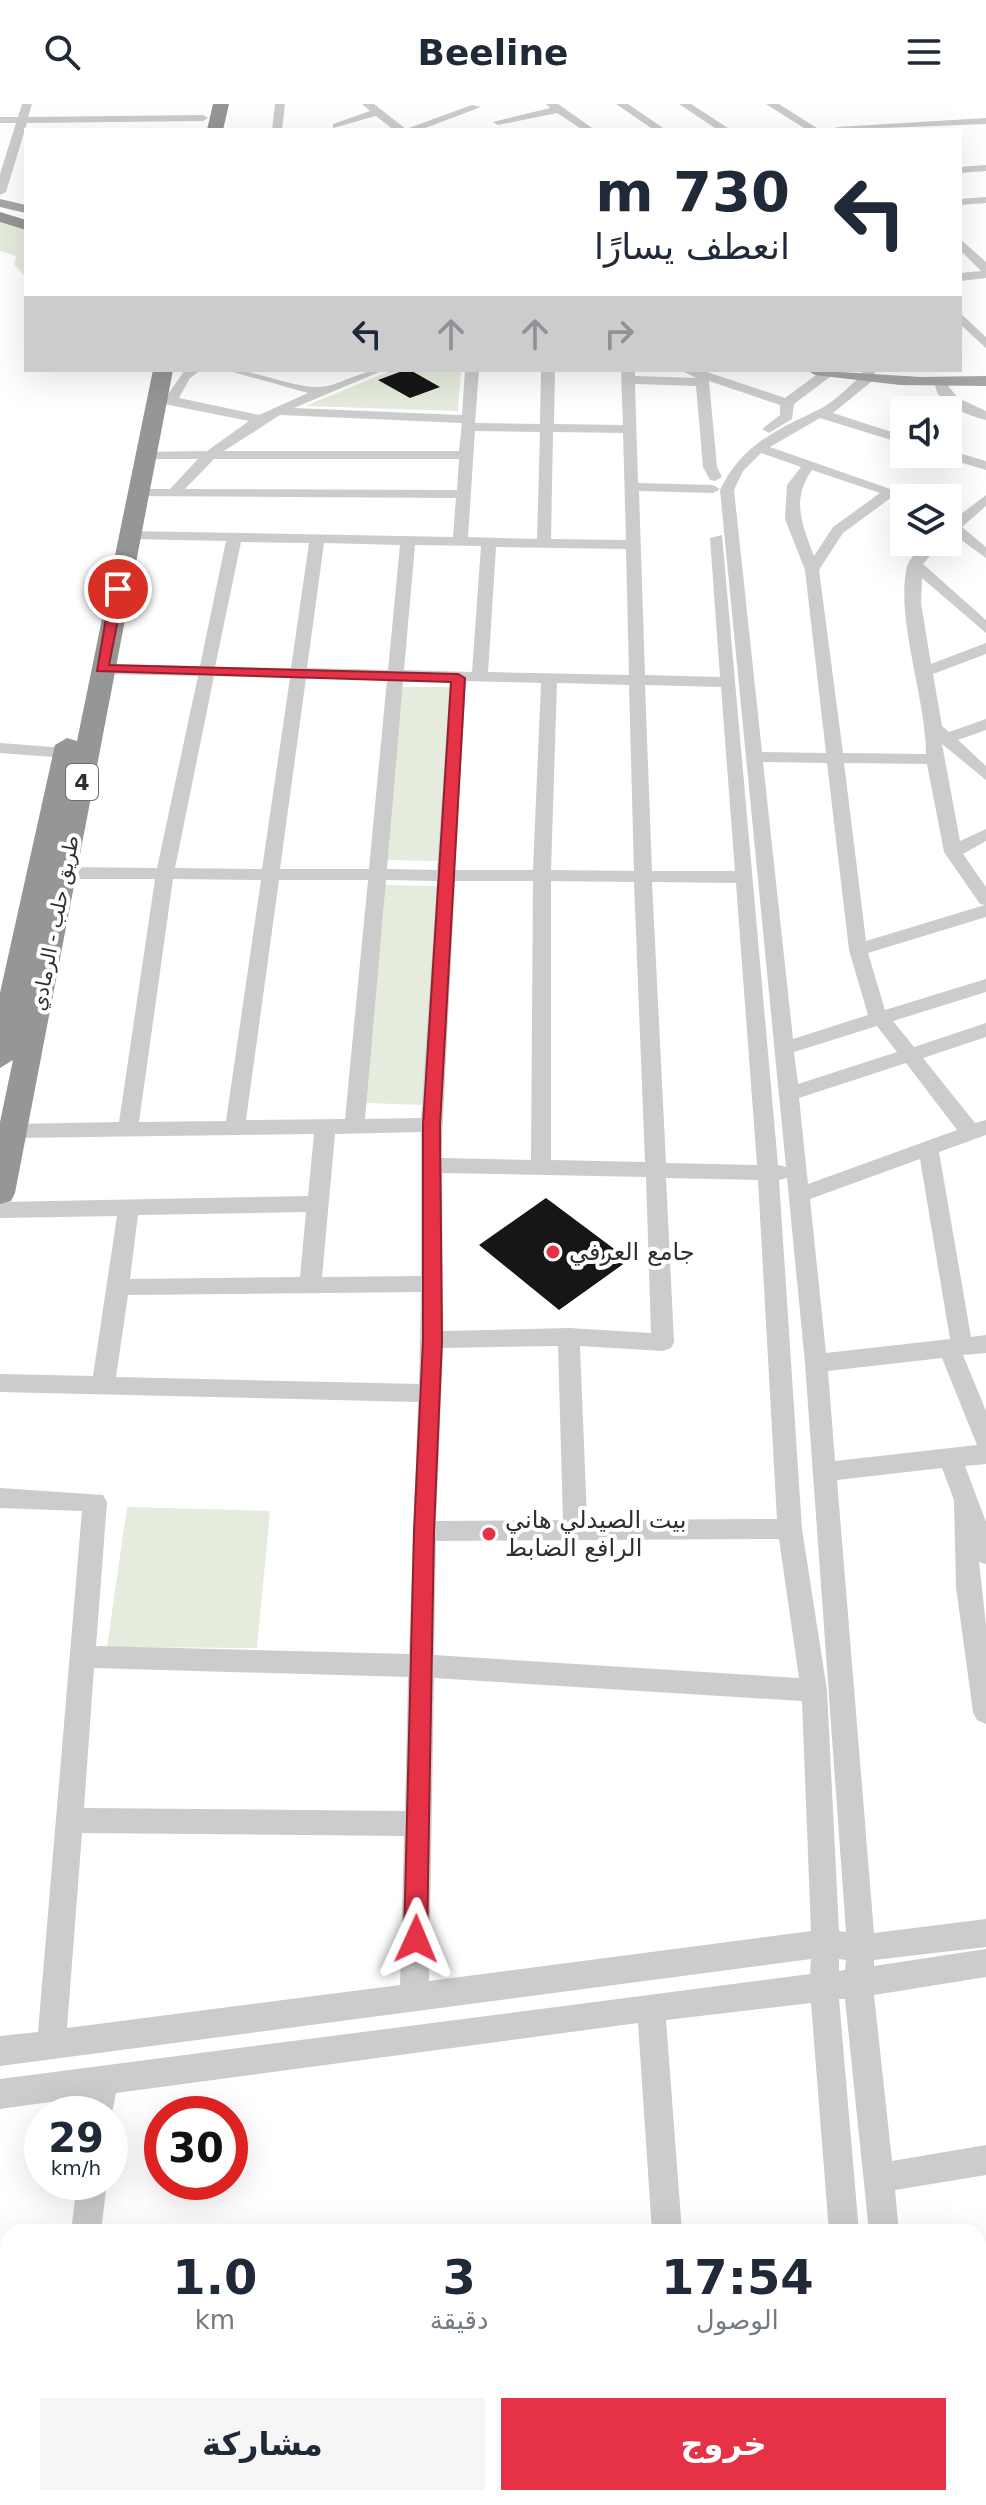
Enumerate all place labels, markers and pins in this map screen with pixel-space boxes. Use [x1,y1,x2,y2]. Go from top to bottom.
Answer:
pin [84,555,152,623]
place label: جامع العرفي [569,1238,695,1266]
marker: جامع العرفي [544,1243,562,1261]
place label: بيت الصيدلي هاني الرافع الضابط [505,1506,686,1562]
marker: بيت الصيدلي هاني الرافع الضابط [480,1525,498,1543]

